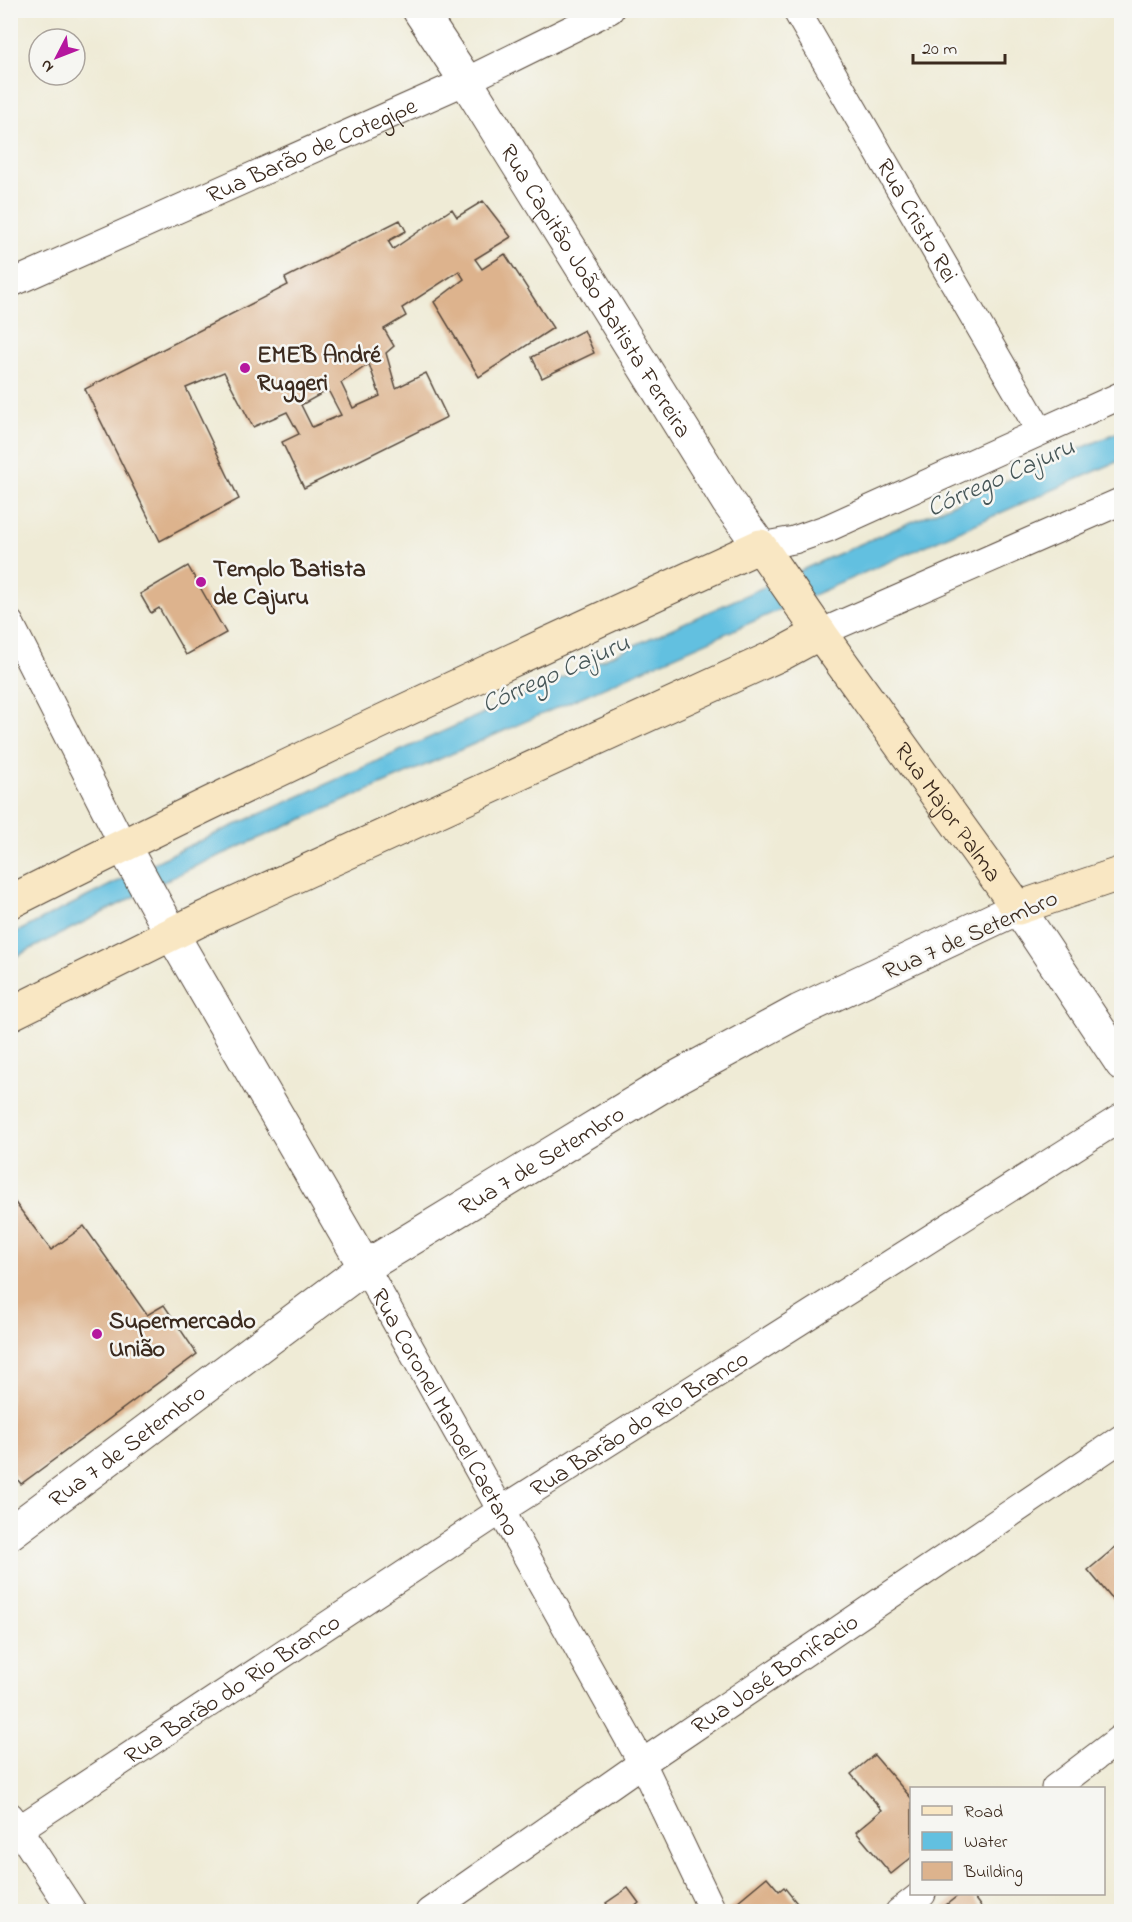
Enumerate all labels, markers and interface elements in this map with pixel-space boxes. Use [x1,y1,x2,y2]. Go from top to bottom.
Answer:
north arrow [27,27,87,87]
scale bar [913,27,1004,65]
text: 20 m [922,37,957,63]
text: N [35,54,60,78]
street label: Rua Barão de Cotegipe [202,90,423,214]
street label: Rua Capitão João Batista Ferreira [489,138,699,446]
street label: Rua Cristo Rei [866,153,965,290]
place label: EMEB André Ruggeri [257,339,382,403]
marker: EMEB André Ruggeri [238,361,252,375]
water label: Córrego Cajuru [921,429,1082,528]
place label: Templo Batista de Cajuru [213,553,366,616]
marker: Templo Batista de Cajuru [194,575,208,589]
water label: Córrego Cajuru [476,625,637,724]
street label: Rua Major Palma [884,736,1009,890]
street label: Rua 7 de Setembro [878,882,1064,991]
street label: Rua 7 de Setembro [453,1098,632,1226]
street label: Rua Coronel Manoel Caetano [360,1283,527,1544]
place label: Supermercado União [109,1305,256,1368]
marker: Supermercado União [90,1327,104,1341]
street label: Rua Barão do Rio Branco [524,1343,756,1507]
street label: Rua 7 de Setembro [42,1377,214,1518]
street label: Rua Barão do Rio Branco [118,1606,348,1775]
street label: Rua José Bonifacio [685,1606,867,1745]
legend [910,1787,1105,1895]
text: Road [964,1800,1003,1826]
text: Water [964,1830,1008,1856]
text: Building [963,1860,1023,1887]

